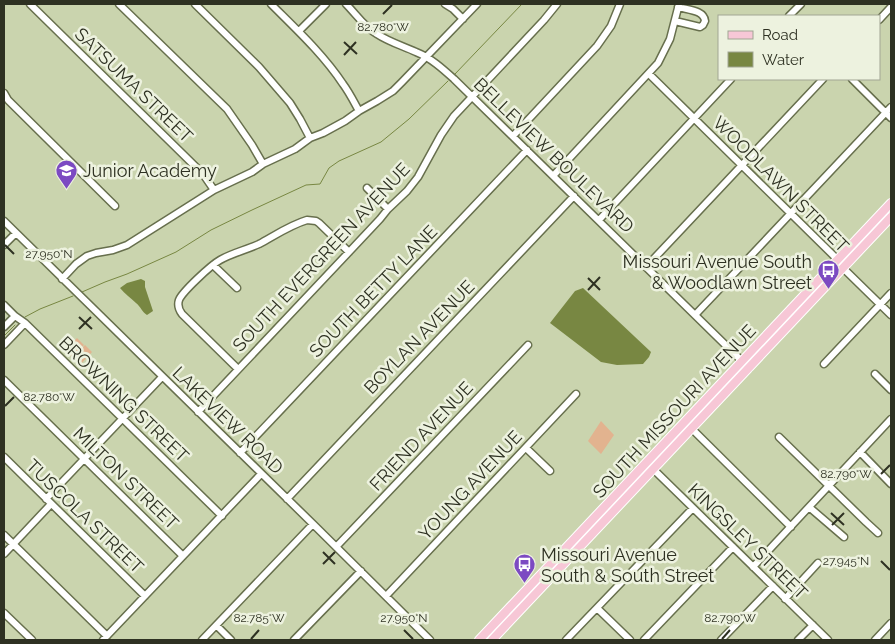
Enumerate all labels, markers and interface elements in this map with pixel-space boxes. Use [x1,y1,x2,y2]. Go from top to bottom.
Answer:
legend [718,15,880,80]
text: 82.780°W [357,20,409,34]
street label: SATSUMA STREET [71,23,197,147]
text: Road [762,26,798,44]
text: Water [762,51,805,69]
street label: BELLEVIEW BOULEVARD [470,73,638,237]
street label: WOODLAWN STREET [709,112,853,256]
school or university icon: Junior Academy [55,158,79,189]
street label: SOUTH EVERGREEN AVENUE [228,158,414,356]
place label: Junior Academy [83,160,217,181]
street label: SOUTH BETTY LANE [305,221,441,361]
text: 27.950°N [25,247,73,261]
place label: Missouri Avenue South & Woodlawn Street [623,251,812,293]
bus stop icon: Missouri Avenue South & Woodlawn Street [816,259,840,290]
street label: BOYLAN AVENUE [359,276,479,398]
street label: SOUTH MISSOURI AVENUE [588,320,760,502]
street label: BROWNING STREET [55,332,193,466]
street label: LAKEVIEW ROAD [168,362,288,478]
street label: FRIEND AVENUE [365,377,477,495]
text: 82.780°W [23,390,75,404]
street label: MILTON STREET [69,423,183,533]
street label: YOUNG AVENUE [414,426,526,544]
street label: TUSCOLA STREET [22,455,148,577]
text: 82.790°W [820,467,872,481]
street label: KINGSLEY STREET [684,479,812,603]
place label: Missouri Avenue South & South Street [541,544,714,586]
bus stop icon: Missouri Avenue South & South Street [513,552,537,583]
text: 27.945°N [823,554,869,568]
text: 82.785°W [233,611,285,625]
text: 27.950°N [380,611,428,625]
text: 82.790°W [704,611,756,625]

